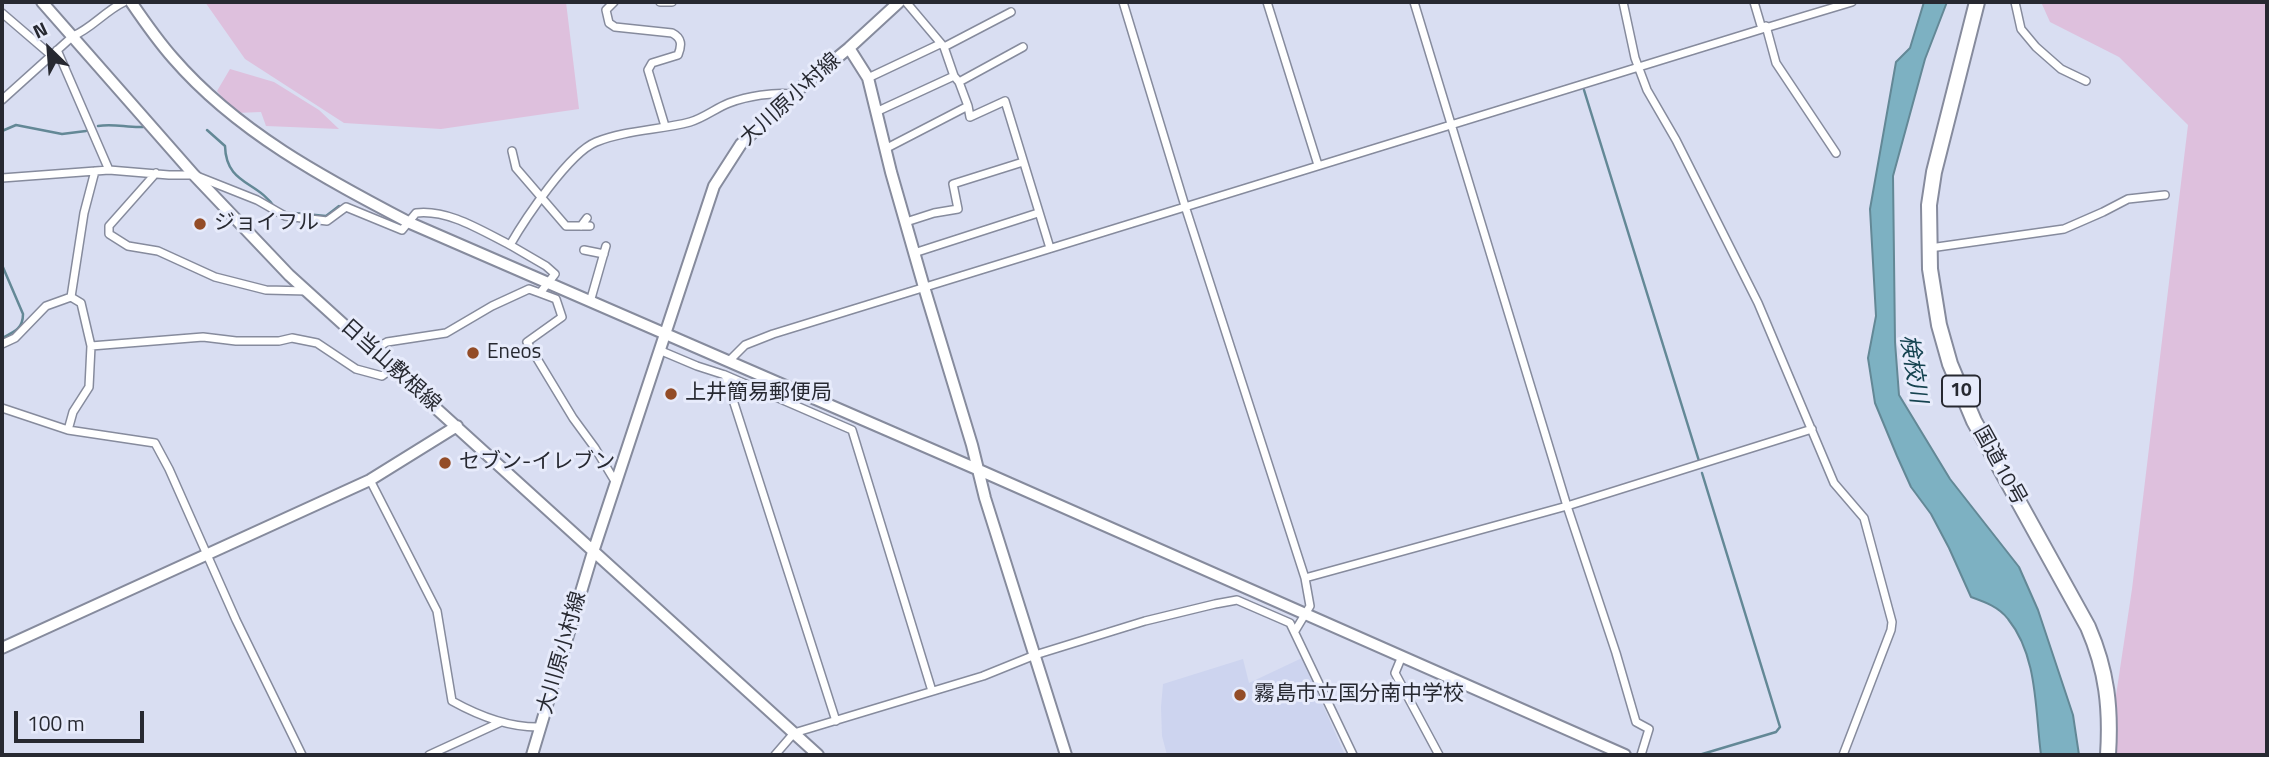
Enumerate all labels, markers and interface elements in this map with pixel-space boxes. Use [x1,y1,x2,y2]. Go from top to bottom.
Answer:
north arrow [14,14,84,84]
text: N [28,14,52,45]
street label: 大川原小村線 [736,48,846,152]
place label: ジョイフル [214,211,319,237]
marker: ジョイフル [192,216,208,232]
street label: 日当山敷根線 [335,314,445,418]
water label: 検校川 [1893,333,1931,405]
place label: Eneos [487,340,541,366]
marker: Eneos [465,345,481,361]
road number: 10 [1942,376,1980,406]
place label: 上井簡易郵便局 [685,381,832,407]
marker: 上井簡易郵便局 [663,386,679,402]
street label: 国道10号 [1967,422,2031,510]
place label: セブン-イレブン [459,450,615,476]
marker: セブン-イレブン [437,455,453,471]
street label: 大川原小村線 [534,589,592,717]
place label: 霧島市立国分南中学校 [1254,682,1464,708]
marker: 霧島市立国分南中学校 [1232,687,1248,703]
scale bar [18,698,147,742]
text: 100 m [27,707,84,739]

